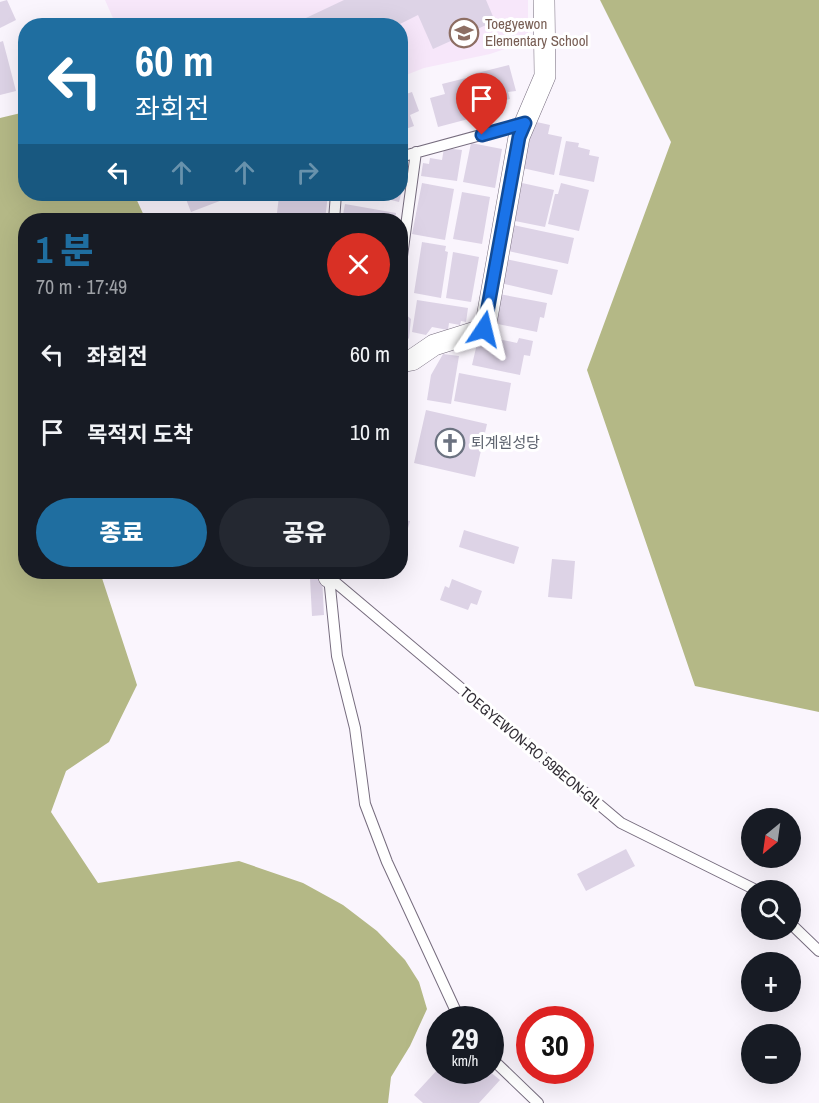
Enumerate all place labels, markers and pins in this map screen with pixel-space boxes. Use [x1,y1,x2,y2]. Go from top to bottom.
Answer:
place label: Toegyewon Elementary School [485,13,588,51]
school or university icon: Toegyewon Elementary School [448,17,480,49]
pin [456,73,507,135]
church icon: 퇴계원성당 [434,427,466,459]
place label: 퇴계원성당 [471,432,540,453]

